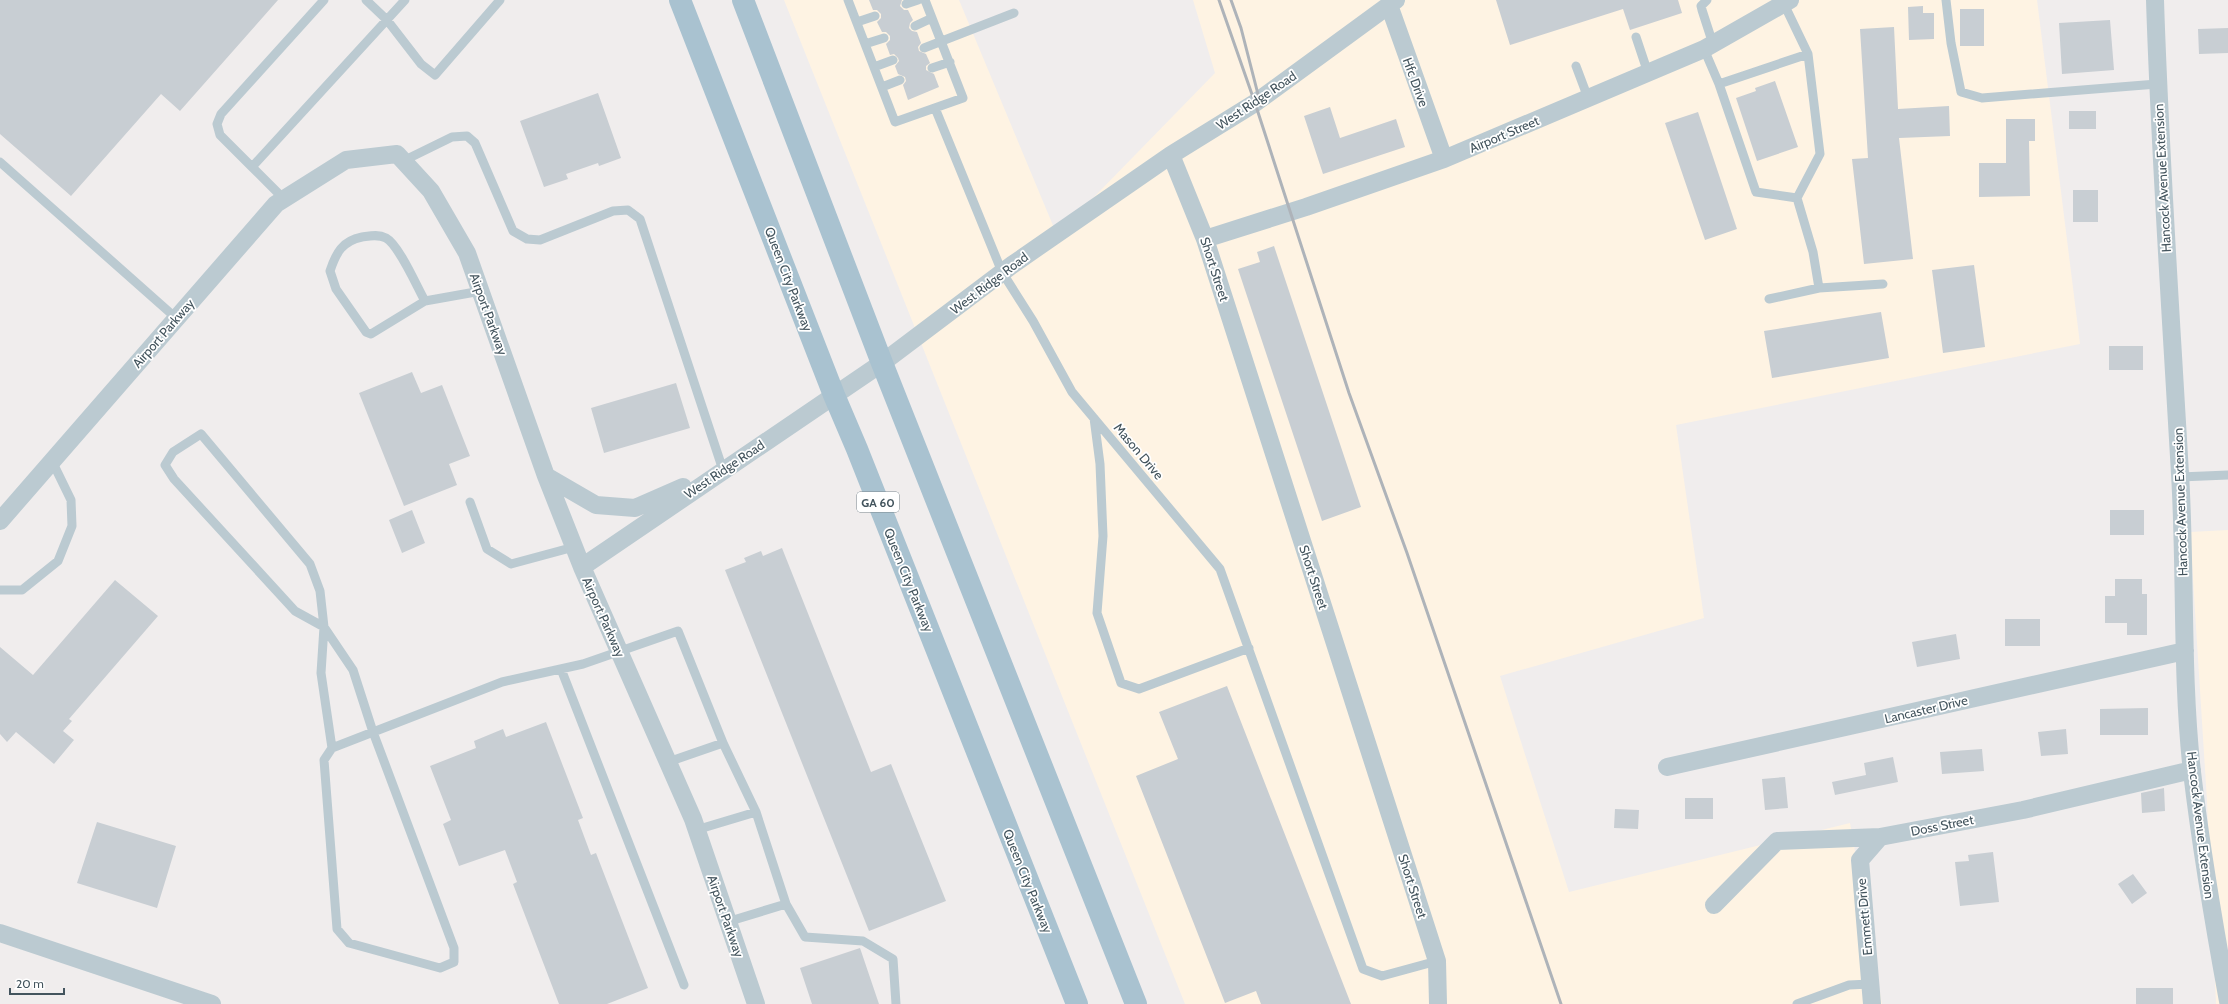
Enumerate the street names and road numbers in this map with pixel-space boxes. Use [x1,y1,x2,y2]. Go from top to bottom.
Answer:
street label: Hfc Drive [1400,55,1432,109]
street label: West Ridge Road [1213,67,1299,133]
street label: Hancock Avenue Extension [2150,103,2174,253]
street label: Airport Street [1467,112,1542,156]
street label: Queen City Parkway [762,224,816,334]
street label: Short Street [1197,235,1233,304]
street label: West Ridge Road [947,249,1031,317]
street label: Airport Parkway [467,271,511,358]
street label: Airport Parkway [129,295,198,371]
street label: Mason Drive [1111,420,1167,483]
street label: Hancock Avenue Extension [2169,428,2191,576]
street label: West Ridge Road [681,436,767,502]
road number: GA 60 [857,492,899,512]
street label: Queen City Parkway [881,526,937,635]
street label: Short Street [1296,543,1332,612]
street label: Airport Parkway [579,574,629,660]
street label: Lancaster Drive [1883,692,1969,726]
street label: Hancock Avenue Extension [2184,750,2218,900]
street label: Doss Street [1909,811,1975,839]
street label: Queen City Parkway [1000,827,1056,936]
street label: Short Street [1395,852,1431,921]
street label: Airport Parkway [704,873,748,960]
street label: Emmett Drive [1853,877,1875,956]

